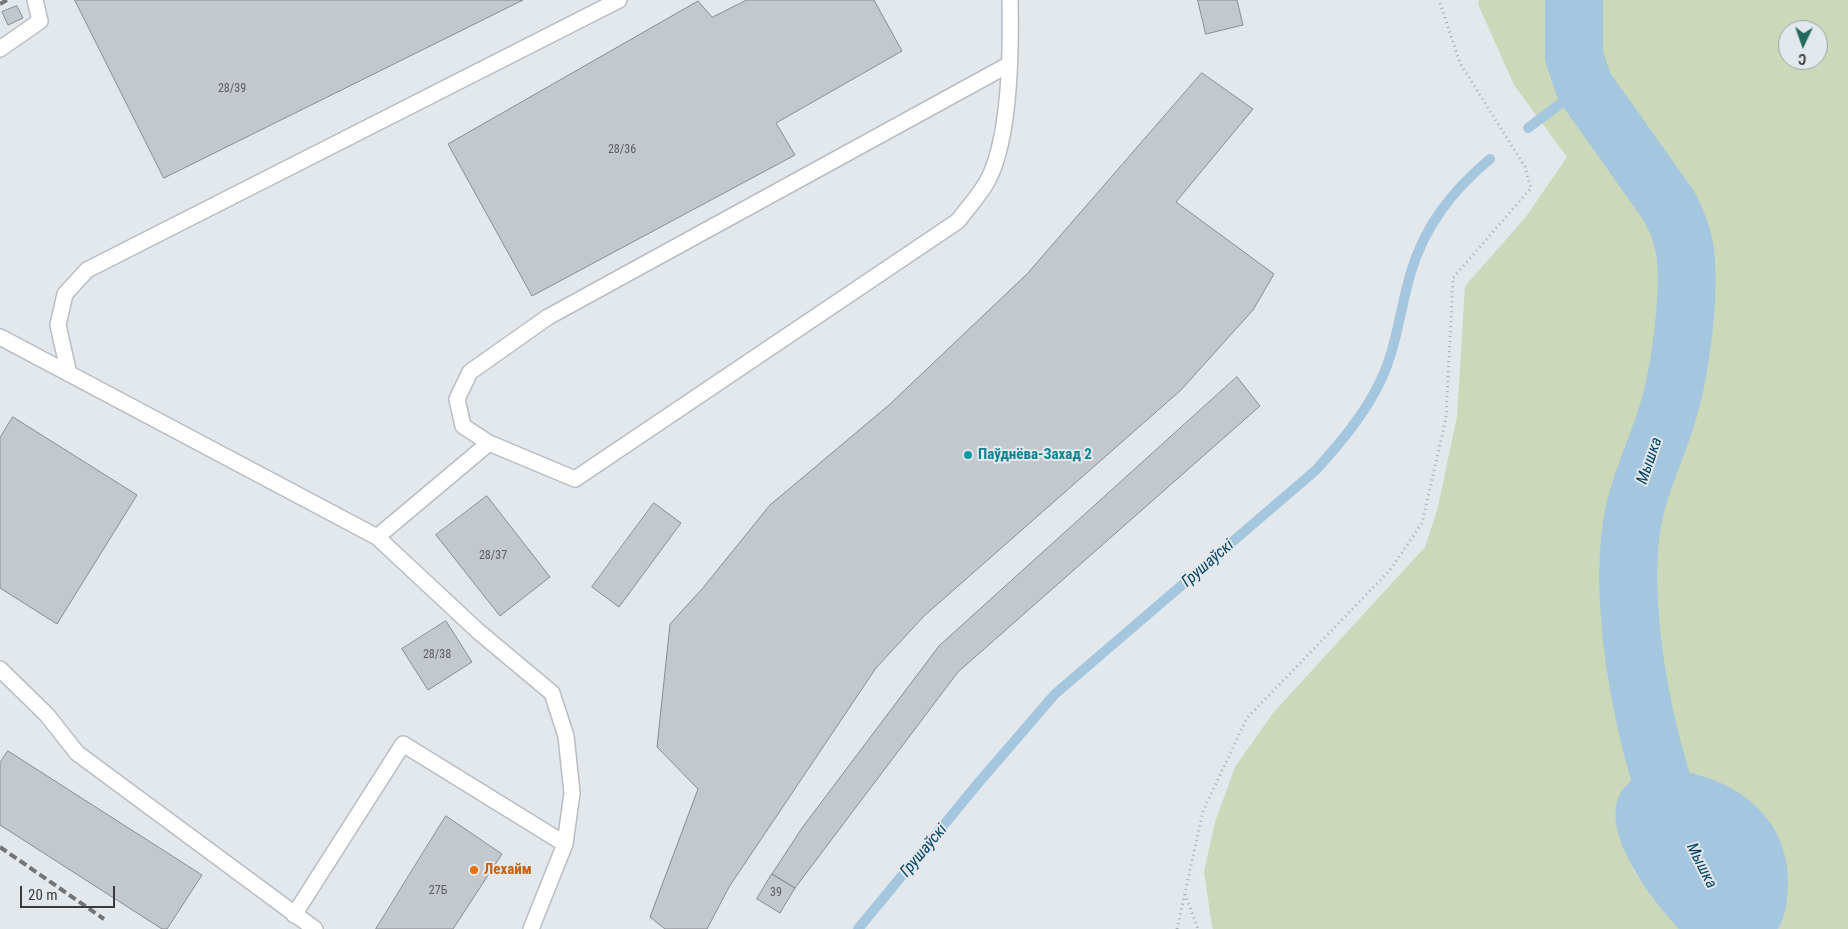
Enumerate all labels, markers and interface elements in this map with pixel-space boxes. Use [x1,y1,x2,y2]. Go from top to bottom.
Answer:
north arrow [1778,20,1828,70]
text: С [1798,51,1807,67]
house number: 28/39 [218,82,246,96]
house number: 28/36 [608,143,636,157]
water label: Мышка [1633,435,1667,487]
place label: Паўднёва-Захад 2 [978,446,1092,464]
marker: Паўднёва-Захад 2 [962,449,974,461]
water label: Грушаўскі [1178,536,1238,592]
house number: 28/37 [479,549,507,563]
house number: 28/38 [423,648,451,662]
water label: Грушаўскі [896,821,952,881]
water label: Мышка [1682,840,1720,892]
place label: Лехайм [484,861,532,879]
marker: Лехайм [468,864,480,876]
scale bar [22,876,118,908]
house number: 27Б [429,884,447,898]
text: 20 m [28,886,58,904]
house number: 39 [770,886,782,900]

